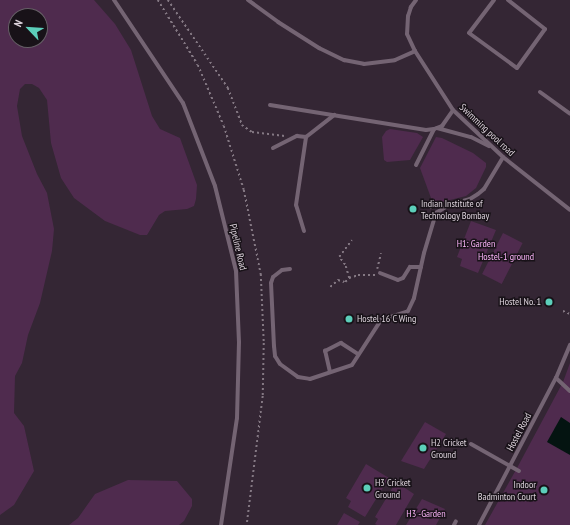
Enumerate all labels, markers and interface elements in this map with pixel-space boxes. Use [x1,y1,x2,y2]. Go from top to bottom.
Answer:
north arrow [8,8,48,48]
text: N [10,18,26,29]
street label: Swimming pool road [457,101,517,159]
place label: Indian Institute of Technology Bombay [421,197,490,220]
marker: Indian Institute of Technology Bombay [408,204,418,214]
street label: Pipeline Road [227,223,249,271]
park label: H1: Garden [457,238,495,250]
park label: Hostel-1 ground [478,251,534,263]
place label: Hostel No. 1 [499,296,541,308]
marker: Hostel No. 1 [544,297,554,307]
place label: Hostel 16 C Wing [357,313,417,325]
marker: Hostel 16 C Wing [344,314,354,324]
street label: Hostel Road [504,411,534,453]
place label: H2 Cricket Ground [431,436,467,460]
marker: H2 Cricket Ground [418,443,428,453]
place label: H3 Cricket Ground [375,476,411,500]
place label: Indoor Badminton Court [478,478,536,502]
marker: H3 Cricket Ground [362,483,372,493]
marker: Indoor Badminton Court [539,485,549,495]
park label: H3 -Garden [406,508,446,520]

